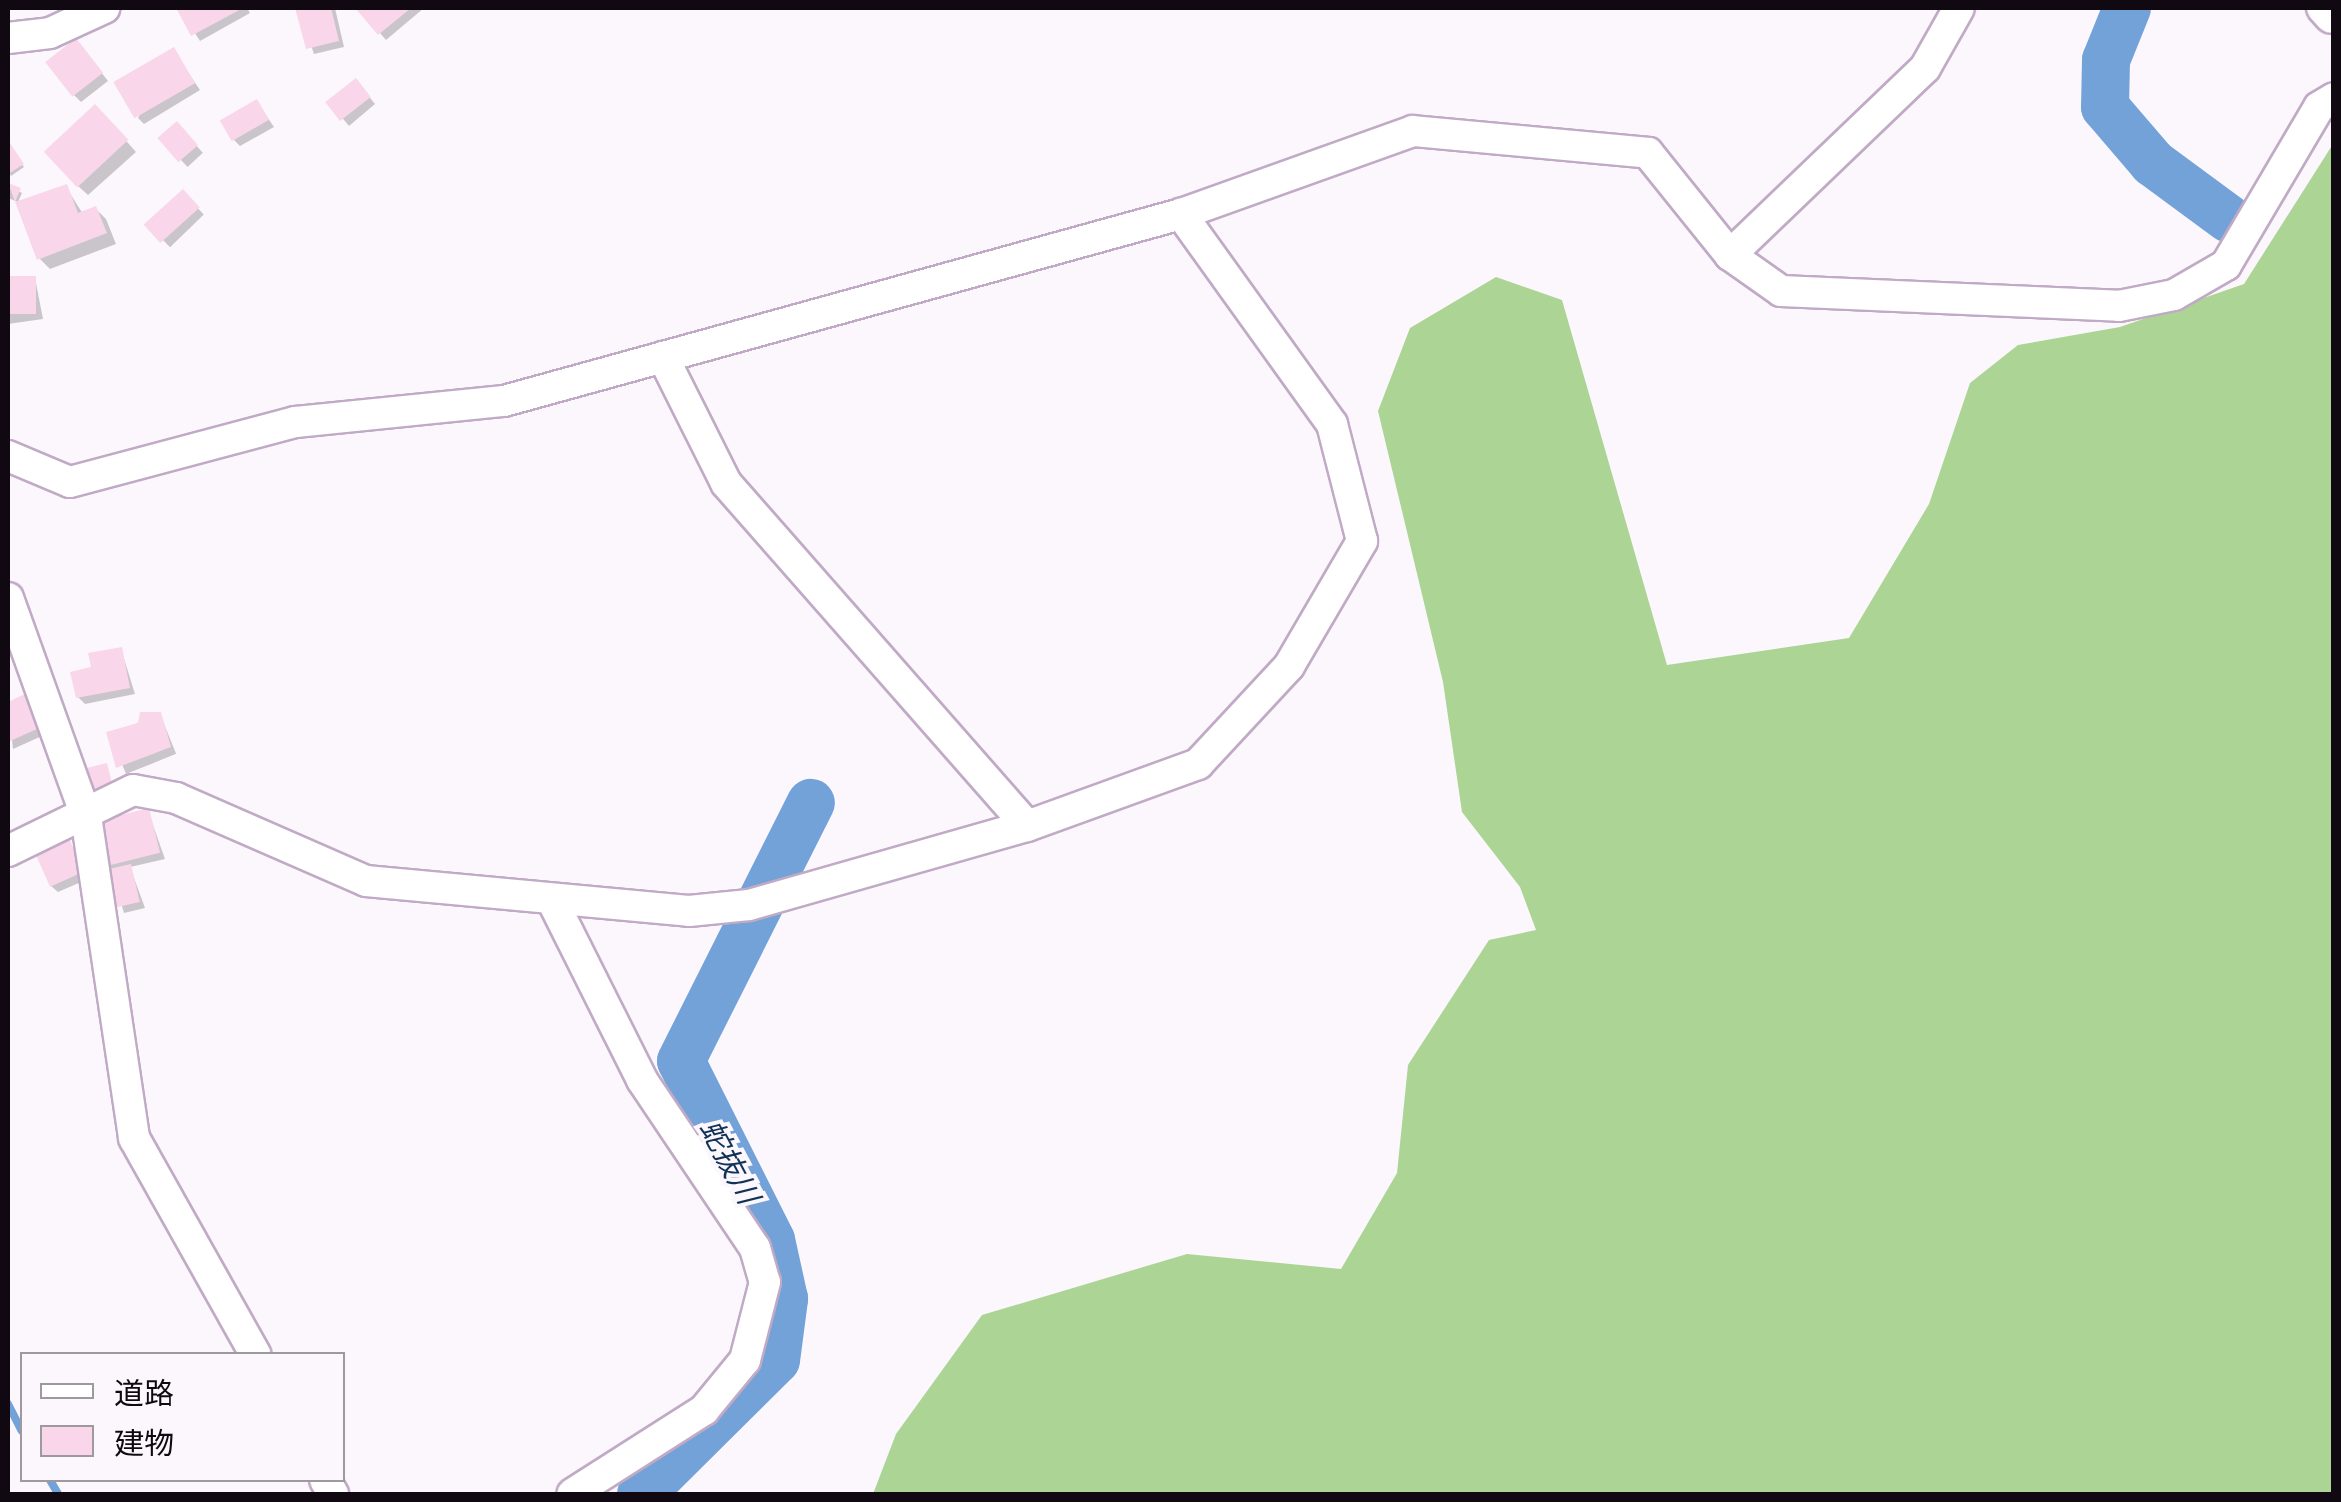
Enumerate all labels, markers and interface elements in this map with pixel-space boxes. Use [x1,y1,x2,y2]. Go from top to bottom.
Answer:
water label: 蛇抜川 [692,1114,766,1210]
legend [20,1352,345,1482]
text: 道路 [114,1376,174,1411]
text: 建物 [114,1426,174,1461]

